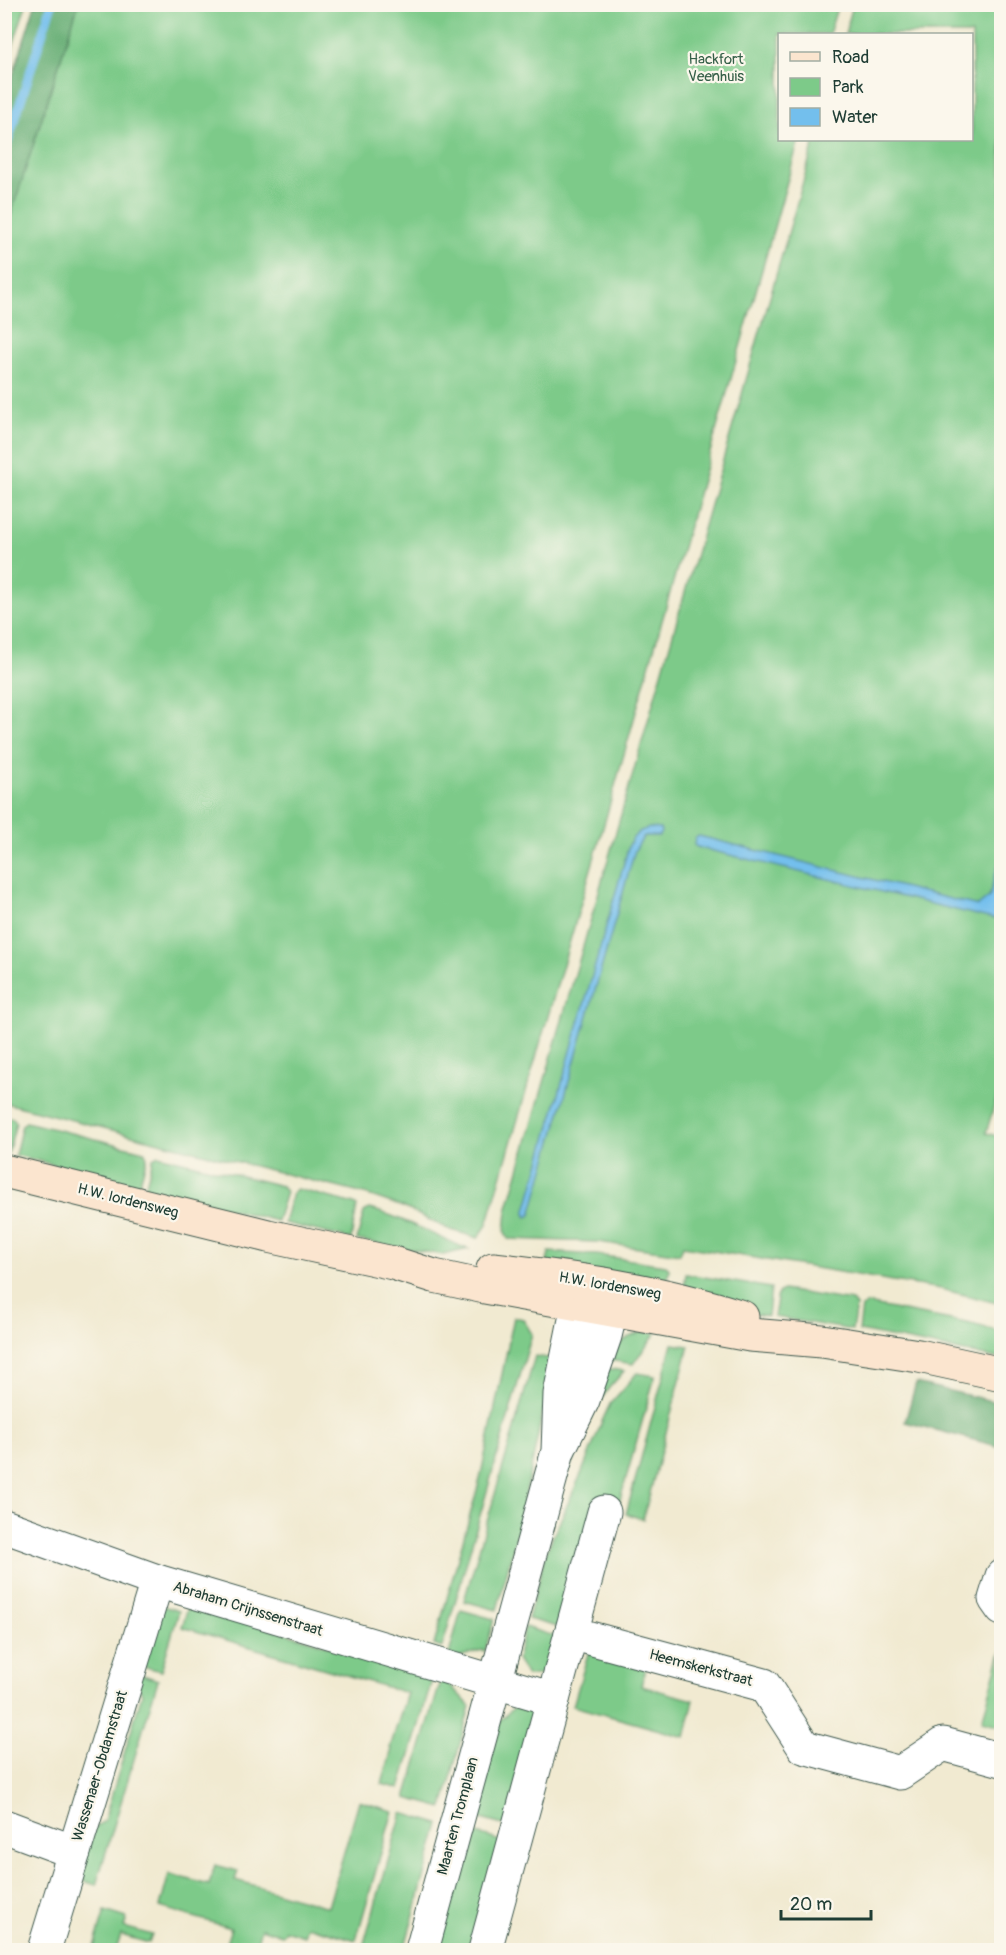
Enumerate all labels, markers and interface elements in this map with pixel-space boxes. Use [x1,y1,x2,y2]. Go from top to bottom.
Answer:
legend [778,33,973,141]
text: Road [832,46,869,69]
park label: Hackfort Veenhuis [688,50,744,86]
text: Park [832,76,864,99]
text: Water [832,106,878,129]
street label: H.W. Iordensweg [75,1179,181,1223]
street label: H.W. Iordensweg [557,1268,663,1304]
street label: Abraham Crijnssenstraat [171,1577,326,1641]
street label: Heemskerkstraat [647,1645,756,1691]
street label: Wassenaer-Obdamstraat [68,1687,132,1844]
street label: Maarten Tromplaan [433,1755,483,1877]
scale bar [781,1883,871,1921]
text: 20 m [790,1893,832,1916]

